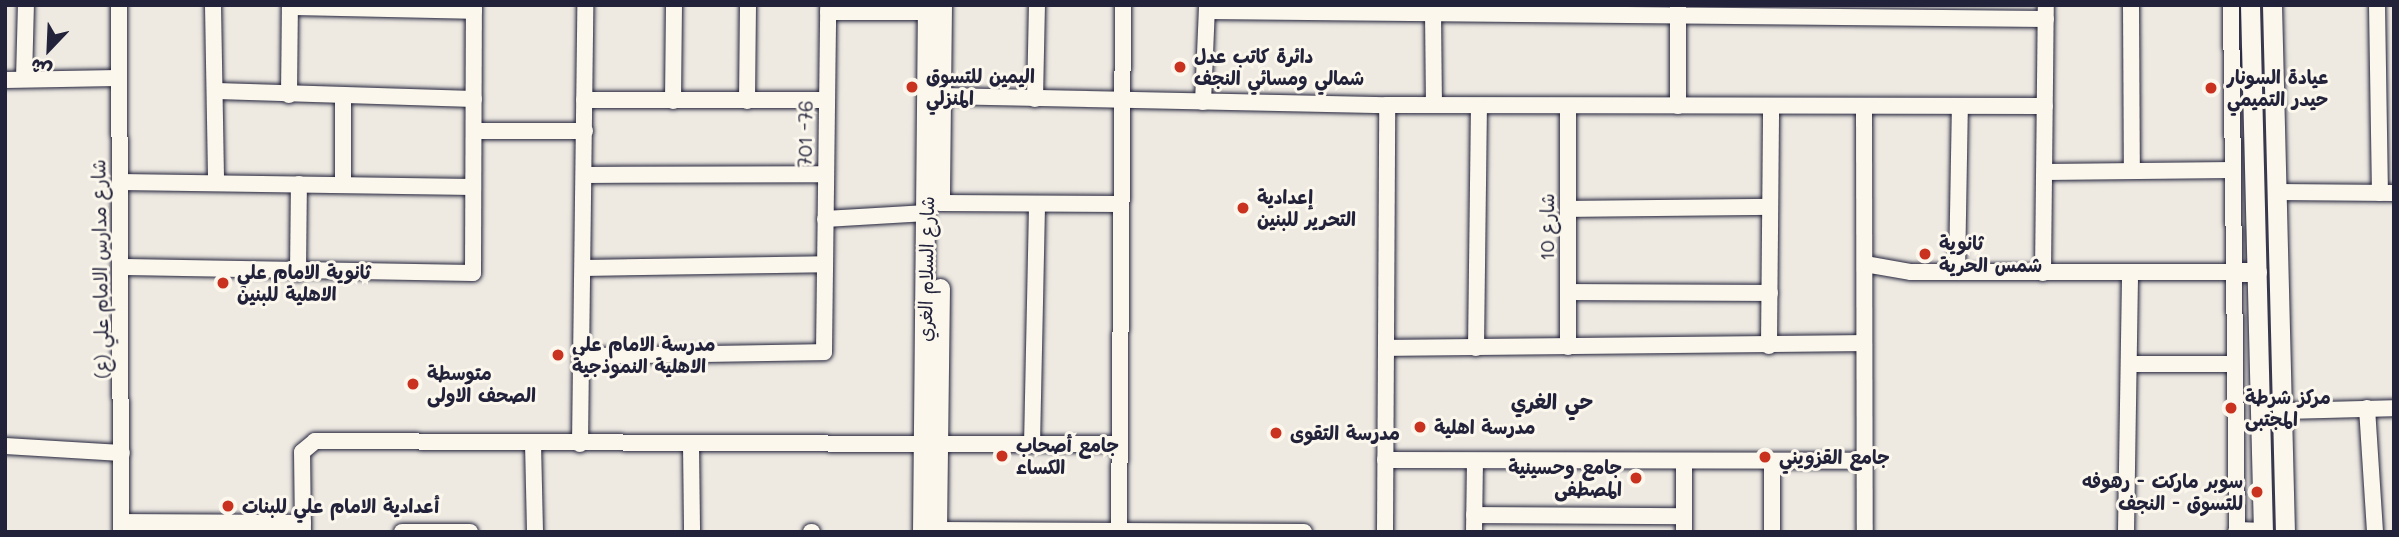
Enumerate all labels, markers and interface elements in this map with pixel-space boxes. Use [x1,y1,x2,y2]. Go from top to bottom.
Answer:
north arrow [14,14,84,84]
place label: دائرة كاتب عدل شمالي ومسائي النجف [1194,45,1364,89]
text: ش [26,53,55,84]
marker: دائرة كاتب عدل شمالي ومسائي النجف [1172,59,1188,75]
place label: اليمين للتسوق المنزلي [926,65,1035,109]
place label: عيادة السونار حيدر التميمي [2227,66,2328,110]
marker: عيادة السونار حيدر التميمي [2201,78,2221,98]
marker: اليمين للتسوق المنزلي [904,79,920,95]
street label: 701 -76 [793,100,817,168]
street label: شارع مدارس الامام علي (ع) [87,159,113,379]
place label: إعدادية التحرير للبنين [1257,186,1356,230]
street label: شارع 10 [1536,193,1558,261]
street label: شارع السلام الغري [913,196,939,342]
marker: إعدادية التحرير للبنين [1235,200,1251,216]
place label: ثانوية شمس الحرية [1939,232,2042,276]
marker: ثانوية شمس الحرية [1917,246,1933,262]
place label: ثانوية الامام علي الاهلية للبنين [237,261,371,305]
marker: ثانوية الامام علي الاهلية للبنين [215,275,231,291]
place label: مدرسة الامام علي الاهلية النموذجية [572,333,716,377]
marker: مدرسة الامام علي الاهلية النموذجية [550,347,566,363]
place label: متوسطة الصحف الاولى [427,362,536,406]
marker: متوسطة الصحف الاولى [405,376,421,392]
place label: مركز شرطة المجتبى [2245,386,2331,430]
district label: حي الغري [1511,388,1593,414]
marker: مركز شرطة المجتبى [2223,400,2239,416]
place label: مدرسة اهلية [1434,416,1535,438]
marker: مدرسة اهلية [1412,419,1428,435]
place label: مدرسة التقوى [1290,422,1400,444]
marker: مدرسة التقوى [1268,425,1284,441]
place label: جامع أصحاب الكساء [1016,434,1119,478]
place label: جامع القزويني [1779,446,1890,468]
marker: جامع أصحاب الكساء [994,448,1010,464]
marker: جامع القزويني [1757,449,1773,465]
place label: جامع وحسينية المصطفى [1508,456,1622,500]
marker: جامع وحسينية المصطفى [1628,470,1644,486]
place label: سوبر ماركت - رهوفه للتسوق - النجف [2082,470,2243,514]
marker: سوبر ماركت - رهوفه للتسوق - النجف [2249,484,2265,500]
place label: أعدادية الامام علي للبنات [242,495,439,517]
marker: أعدادية الامام علي للبنات [220,498,236,514]

